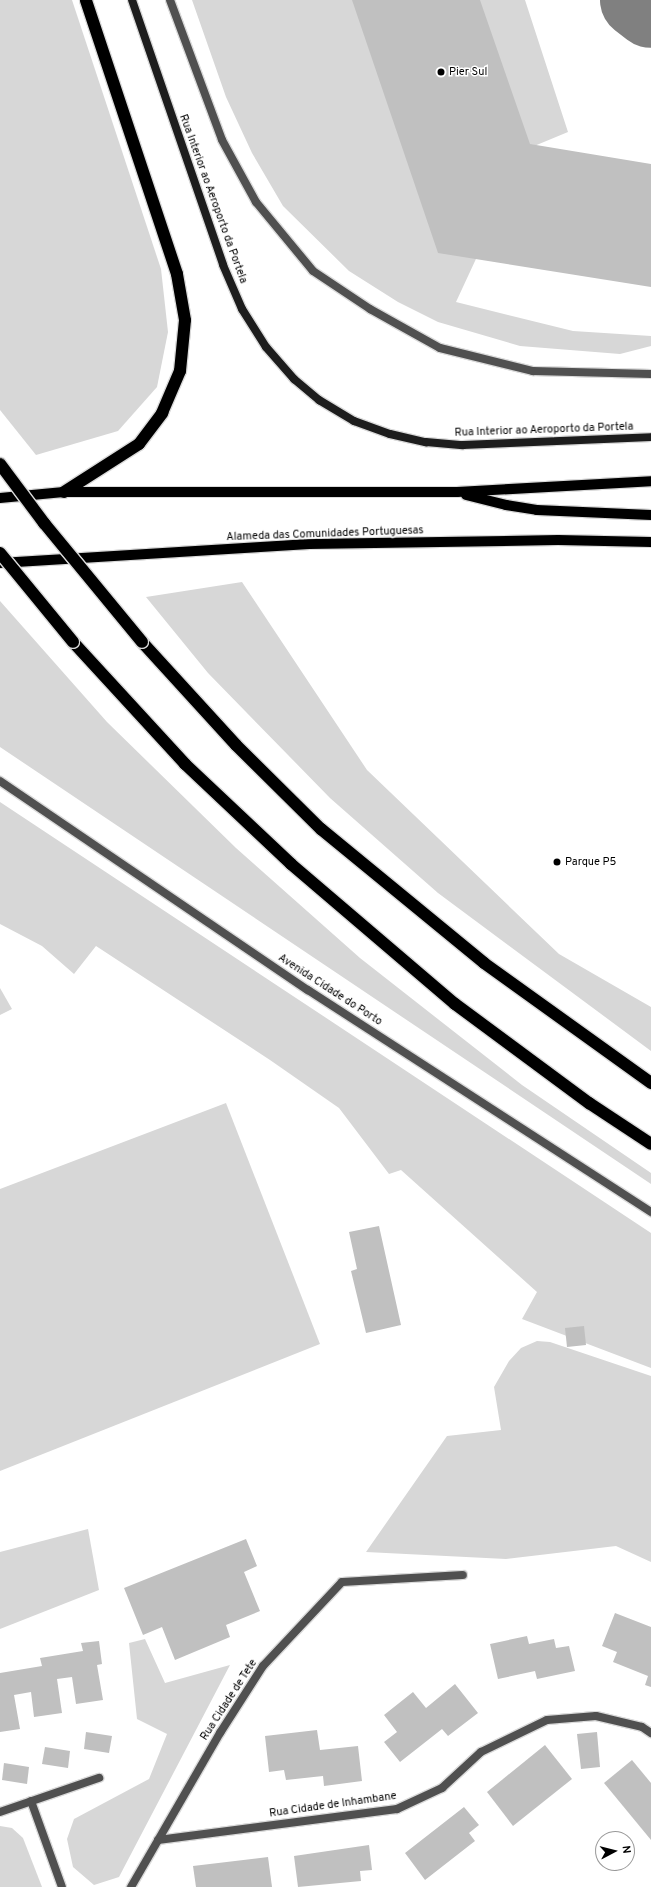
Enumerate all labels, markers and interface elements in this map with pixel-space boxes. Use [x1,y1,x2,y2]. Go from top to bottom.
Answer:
place label: Pier Sul [449,65,487,79]
marker: Pier Sul [436,67,446,77]
street label: Rua Interior ao Aeroporto da Portela [176,112,250,286]
street label: Rua Interior ao Aeroporto da Portela [454,420,634,440]
street label: Alameda das Comunidades Portuguesas [226,524,424,544]
place label: Parque P5 [565,855,616,869]
marker: Parque P5 [552,857,562,867]
street label: Avenida Cidade do Porto [276,951,384,1029]
street label: Rua Cidade de Tete [198,1657,260,1743]
street label: Rua Cidade de Inhambane [268,1790,398,1820]
north arrow [595,1831,635,1871]
text: N [618,1845,633,1854]

